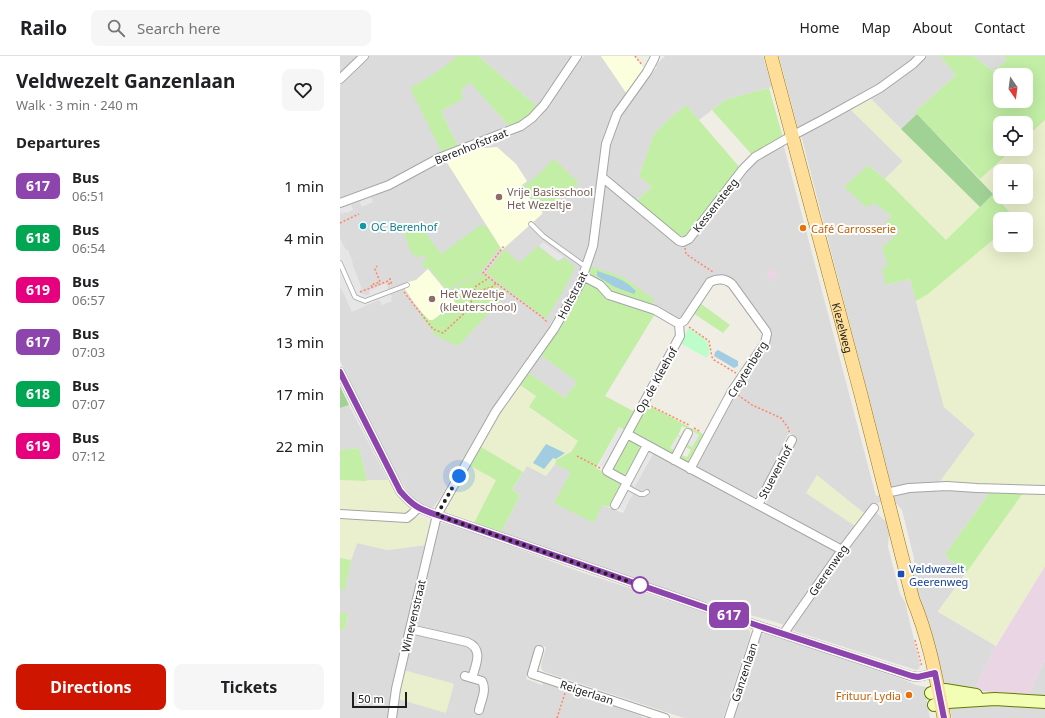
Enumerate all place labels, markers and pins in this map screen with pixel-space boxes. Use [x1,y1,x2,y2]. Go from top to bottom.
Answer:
place label: Vrije Basisschool Het Wezeltje [507,184,593,212]
marker: Vrije Basisschool Het Wezeltje [494,192,504,202]
place label: OC Berenhof [371,219,439,234]
marker: OC Berenhof [358,221,368,231]
place label: Café Carrosserie [811,221,896,236]
marker: Café Carrosserie [798,223,808,233]
place label: Het Wezeltje (kleuterschool) [440,286,517,314]
marker: Het Wezeltje (kleuterschool) [427,294,437,304]
place label: Veldwezelt Geerenweg [909,561,968,589]
marker: Veldwezelt Geerenweg [896,569,906,579]
unlabelled marker [631,576,649,594]
place label: Frituur Lydia [836,688,901,703]
marker: Frituur Lydia [904,690,914,700]

